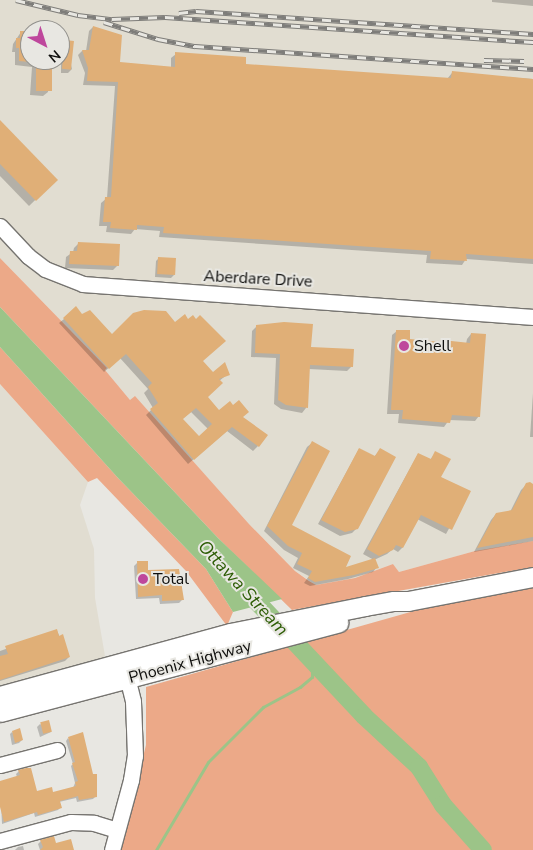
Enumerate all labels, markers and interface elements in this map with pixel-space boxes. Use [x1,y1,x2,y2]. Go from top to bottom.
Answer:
north arrow [20,20,70,70]
text: N [44,45,64,67]
street label: Aberdare Drive [203,267,313,291]
place label: Shell [414,336,451,356]
marker: Shell [398,340,410,352]
water label: Ottawa Stream [193,536,293,640]
place label: Total [153,569,189,589]
marker: Total [137,573,149,585]
street label: Phoenix Highway [127,636,253,688]

